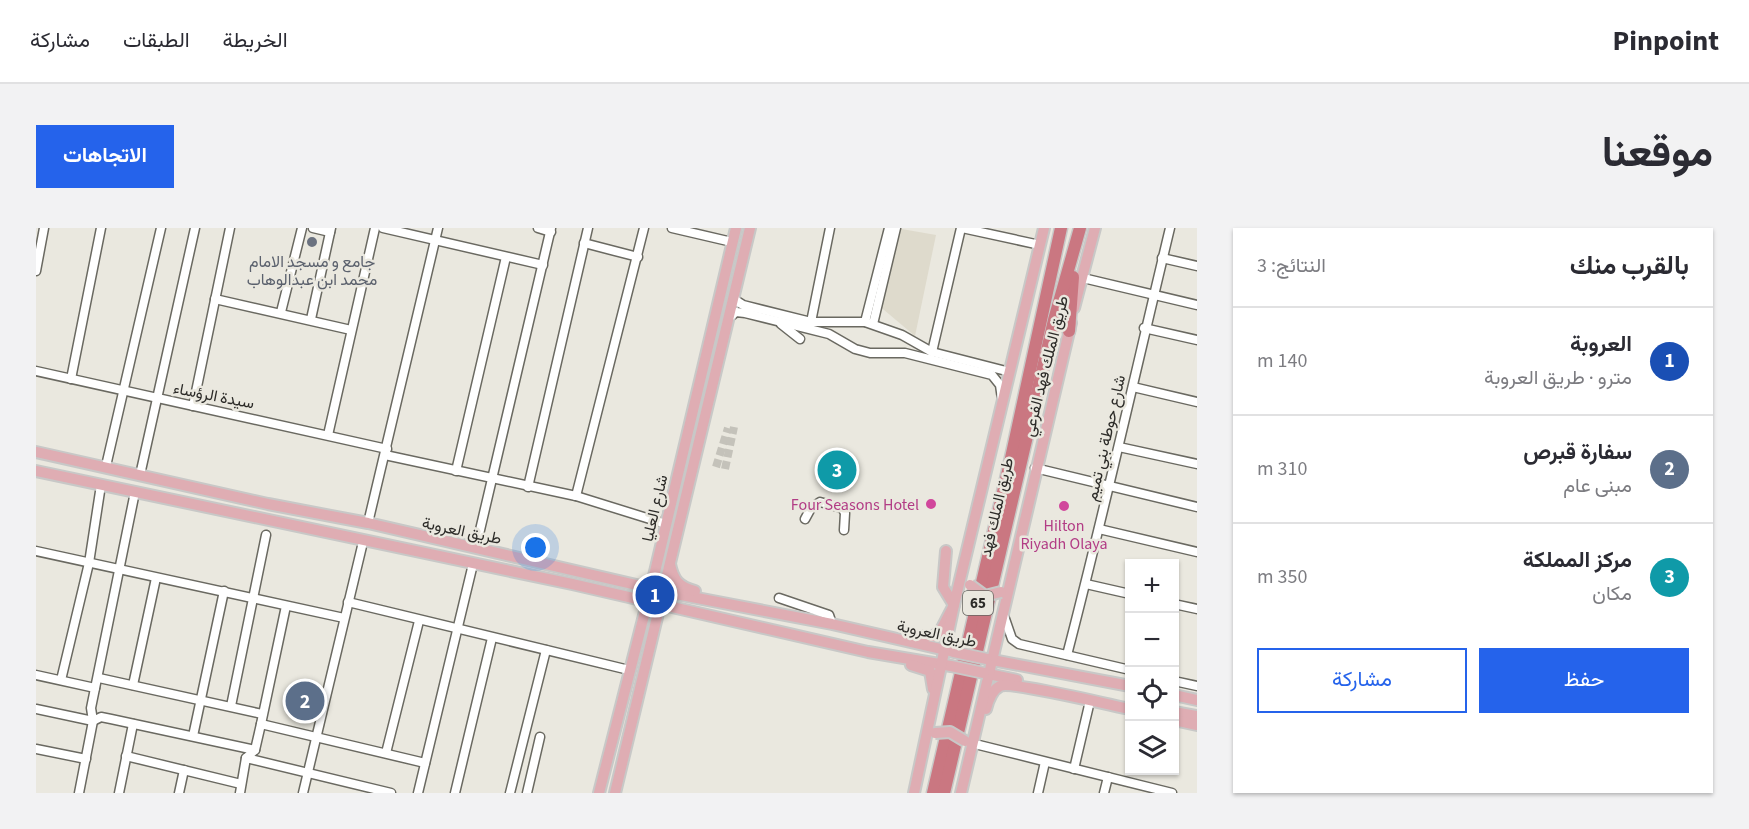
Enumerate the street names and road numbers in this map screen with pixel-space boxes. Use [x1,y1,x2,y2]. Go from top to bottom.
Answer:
street label: طريق الملك فهد الفرعي [1018,294,1076,439]
street label: شارع حوطة بني تميم [1081,373,1133,504]
street label: سيدة الرؤساء [171,377,256,415]
street label: طريق الملك فهد [975,455,1019,559]
street label: شارع العليا [637,473,673,544]
street label: طريق العروبة [420,512,504,550]
road number: 65 [963,591,993,615]
street label: طريق العروبة [895,615,979,653]

